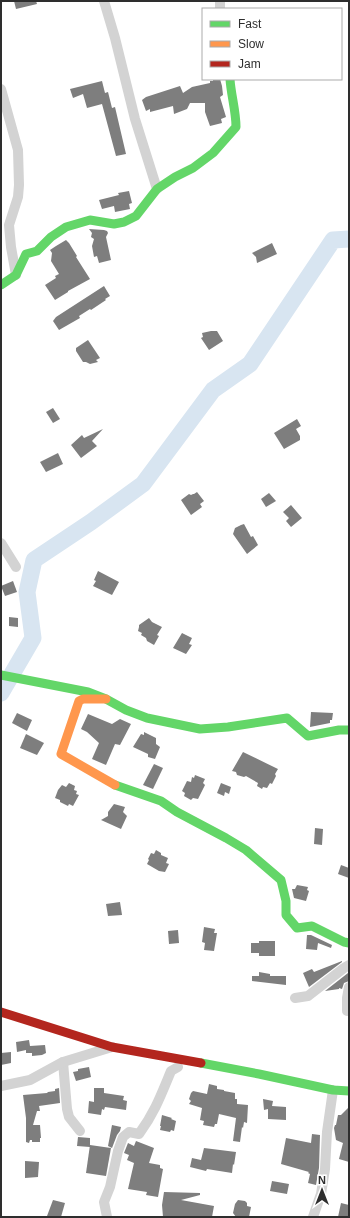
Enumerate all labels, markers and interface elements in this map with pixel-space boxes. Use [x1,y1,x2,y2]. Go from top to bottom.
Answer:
legend [202,8,342,80]
text: Fast [238,17,262,31]
text: Slow [238,37,264,51]
text: Jam [238,57,261,71]
north arrow [302,1170,342,1210]
text: N [318,1174,326,1186]

